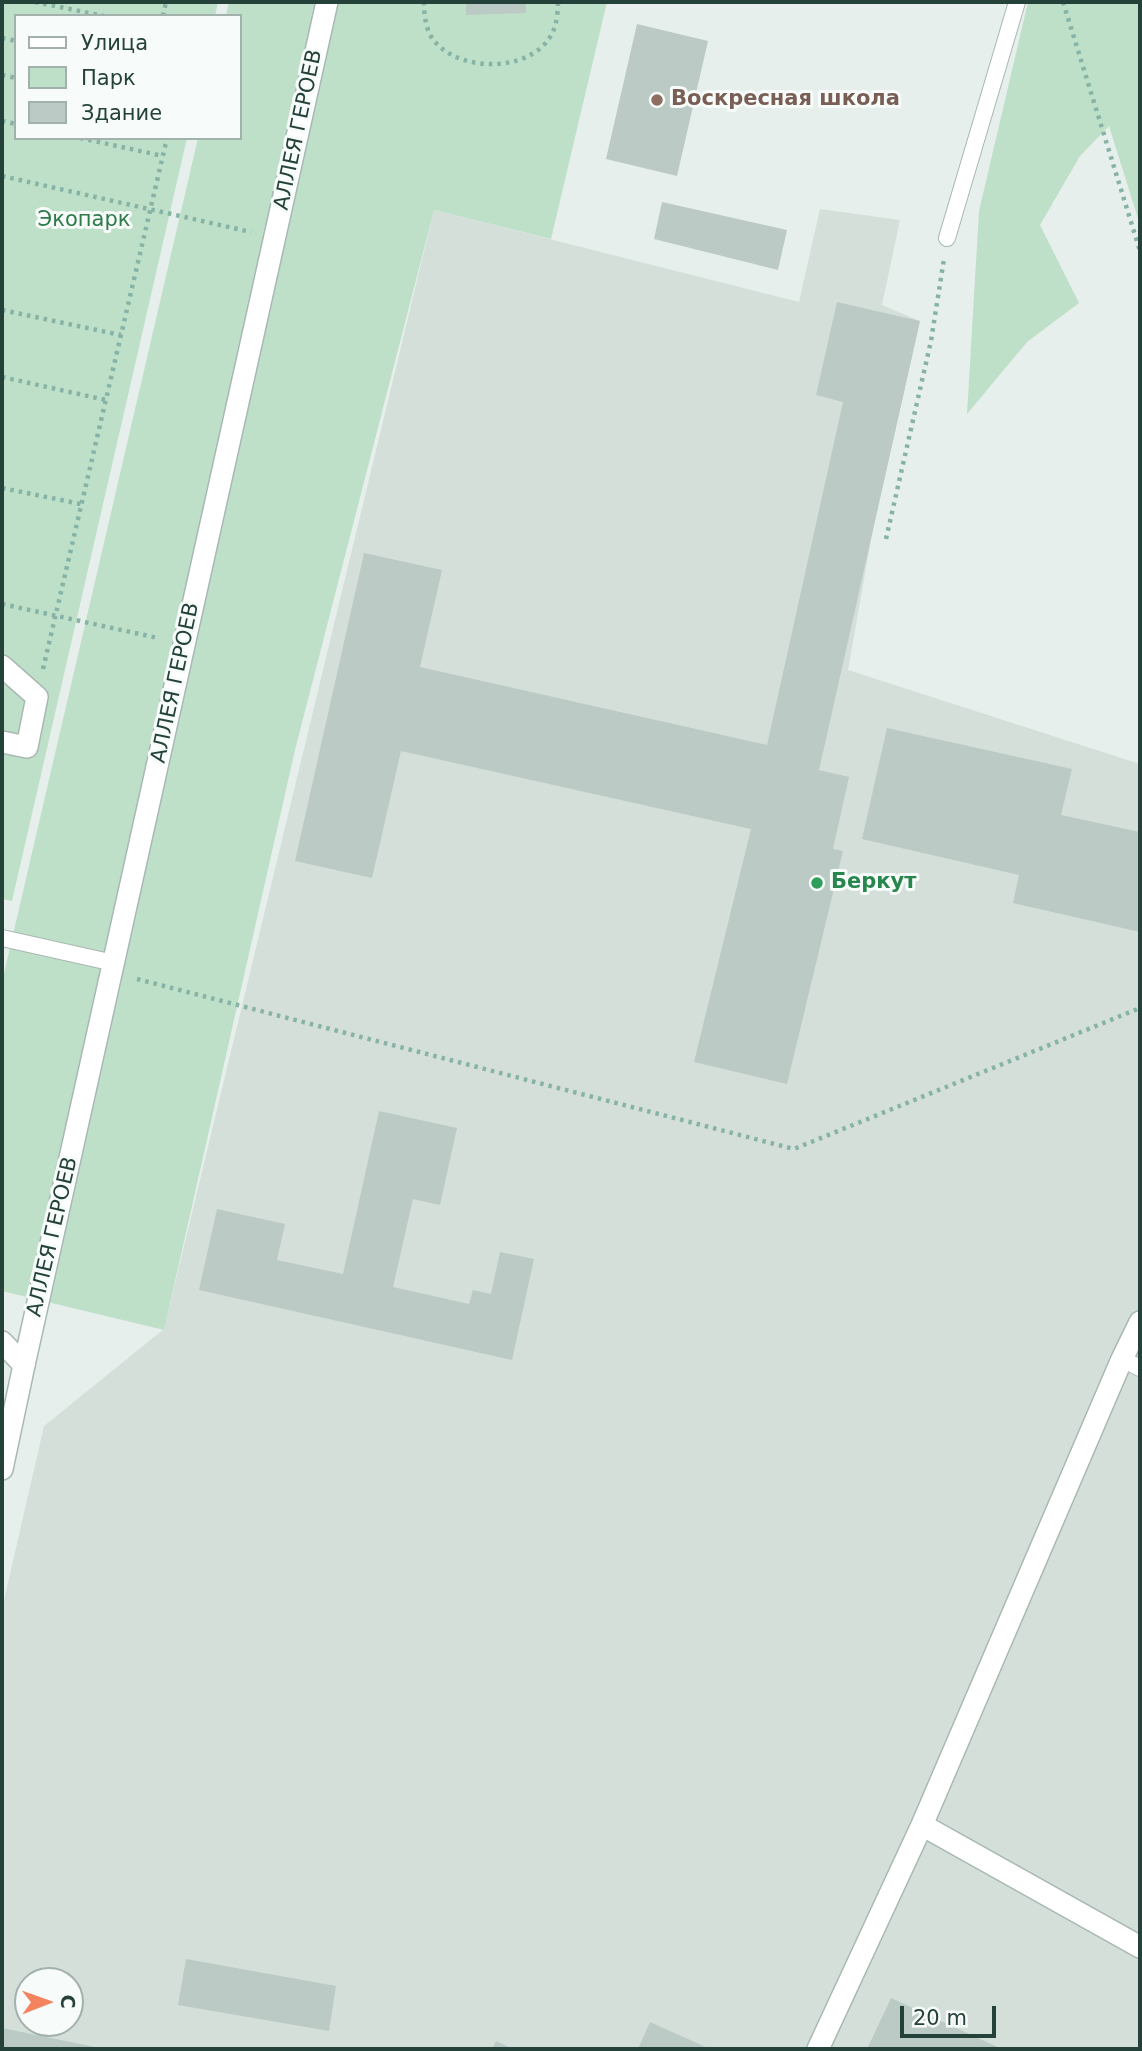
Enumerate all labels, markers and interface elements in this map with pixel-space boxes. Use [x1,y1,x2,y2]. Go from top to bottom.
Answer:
legend [14,14,242,140]
text: Улица [81,31,148,55]
street label: АЛЛЕЯ ГЕРОЕВ [270,47,328,213]
text: Парк [81,66,136,90]
place label: Воскресная школа [671,87,900,113]
marker: Воскресная школа [649,92,665,108]
text: Здание [81,101,162,125]
park label: Экопарк [38,208,130,234]
street label: АЛЛЕЯ ГЕРОЕВ [147,600,205,766]
place label: Беркут [831,870,916,896]
marker: Беркут [809,875,825,891]
street label: АЛЛЕЯ ГЕРОЕВ [22,1155,84,1319]
north arrow [14,1967,84,2037]
scale bar [904,1992,1000,2036]
text: С [57,1994,79,2009]
text: 20 m [913,2006,967,2030]

